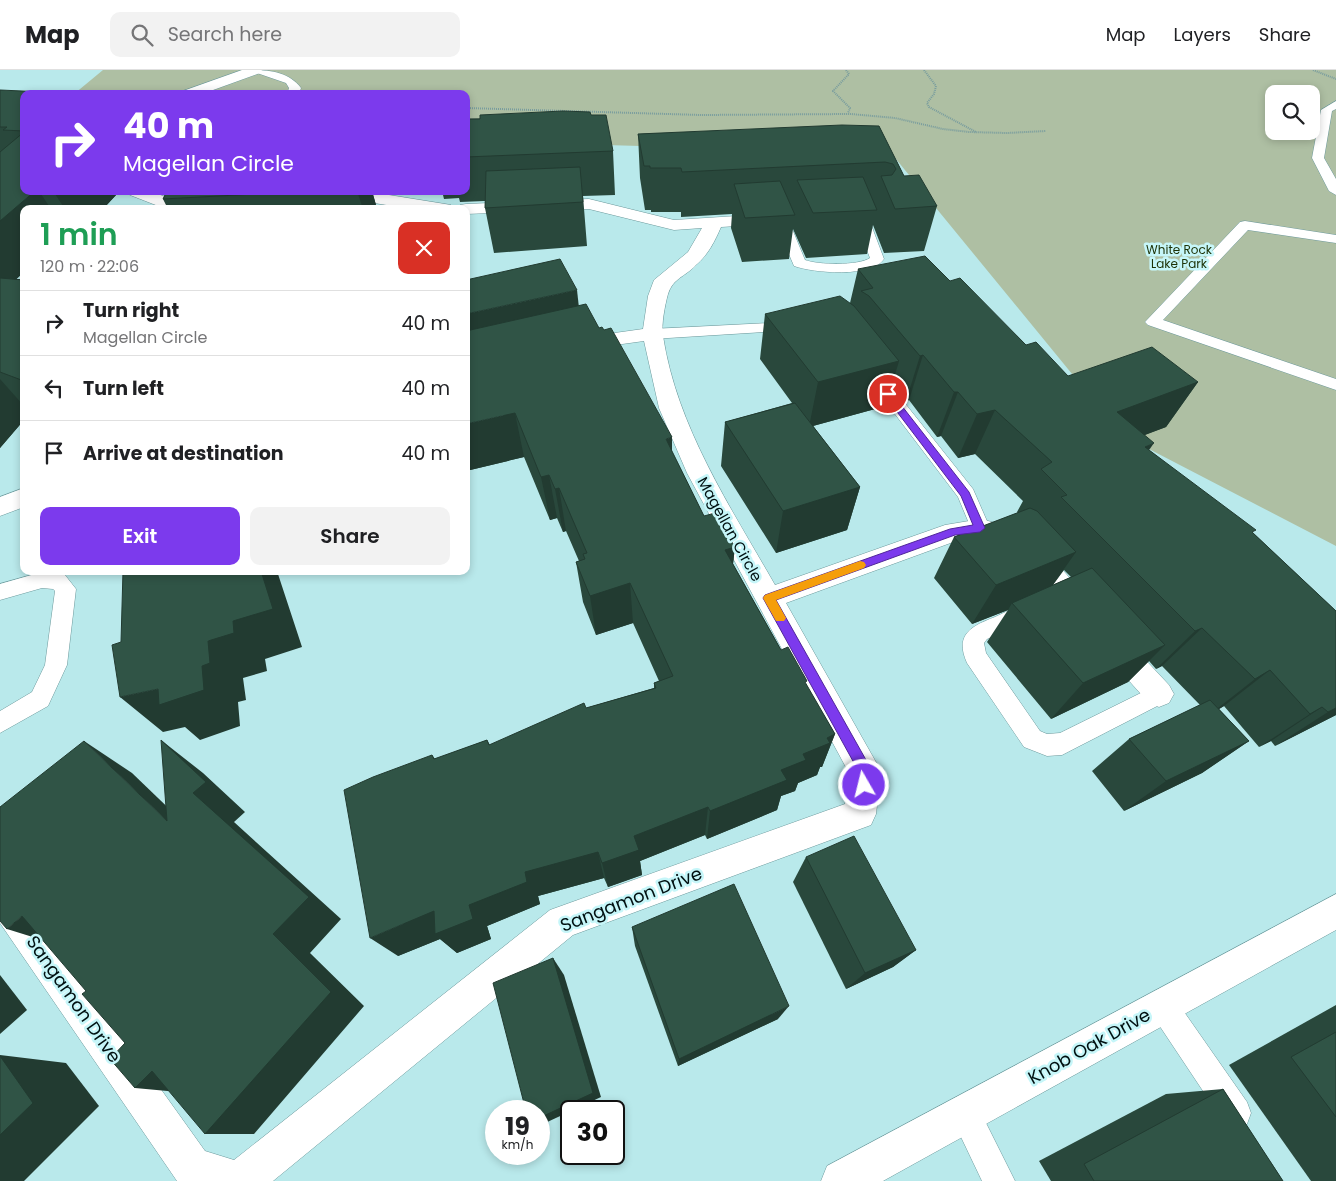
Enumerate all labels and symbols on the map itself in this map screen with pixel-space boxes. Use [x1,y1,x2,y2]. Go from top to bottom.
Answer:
park label: White Rock Lake Park [1146,241,1213,272]
pin [867,373,909,415]
street label: Magellan Circle [693,473,767,585]
position arrow [837,758,889,810]
street label: Sangamon Drive [556,860,706,938]
street label: Sangamon Drive [21,930,127,1068]
street label: Knob Oak Drive [1023,1002,1155,1090]
speed limit sign: 30 [560,1100,625,1165]

